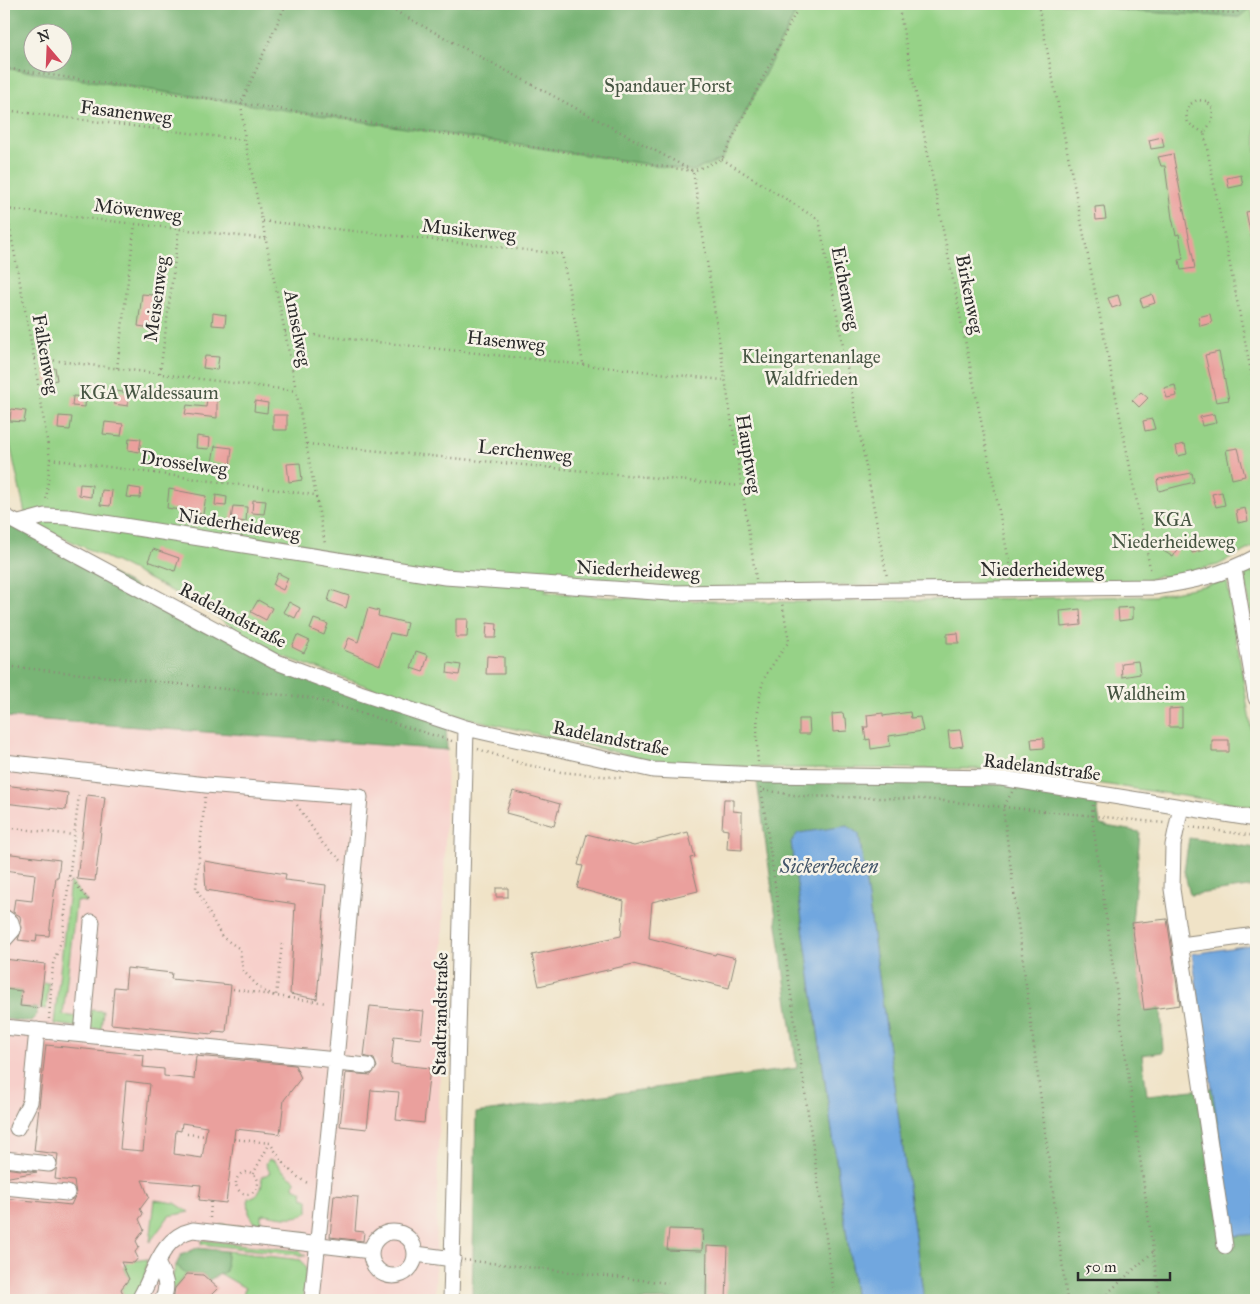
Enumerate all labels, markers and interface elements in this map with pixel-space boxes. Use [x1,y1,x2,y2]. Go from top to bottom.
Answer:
north arrow [22,22,72,72]
text: N [36,26,52,46]
park label: Spandauer Forst [604,74,732,97]
street label: Fasanenweg [79,95,173,130]
street label: Möwenweg [93,193,183,228]
street label: Musikerweg [421,214,517,247]
street label: Eichenweg [826,244,865,332]
street label: Birkenweg [950,252,989,336]
street label: Meisenweg [139,254,174,344]
street label: Amselweg [278,287,317,369]
street label: Falkenweg [27,312,64,396]
street label: Hasenweg [466,325,546,358]
park label: Kleingartenanlage Waldfrieden [741,345,881,390]
park label: KGA Waldessaum [79,381,219,404]
street label: Hauptweg [730,413,767,496]
street label: Lerchenweg [477,435,573,468]
street label: Drosselweg [139,446,229,481]
street label: Niederheideweg [176,503,302,546]
park label: KGA Niederheideweg [1111,508,1235,554]
street label: Niederheideweg [576,555,700,586]
street label: Niederheideweg [980,558,1104,582]
street label: Radelandstraße [175,577,291,653]
park label: Waldheim [1106,682,1186,705]
street label: Radelandstraße [551,715,671,761]
street label: Radelandstraße [982,748,1102,786]
water label: Sickerbecken [779,854,879,878]
street label: Stadtrandstraße [427,952,453,1076]
scale bar [1078,1249,1170,1281]
text: 50 m [1085,1258,1117,1276]

